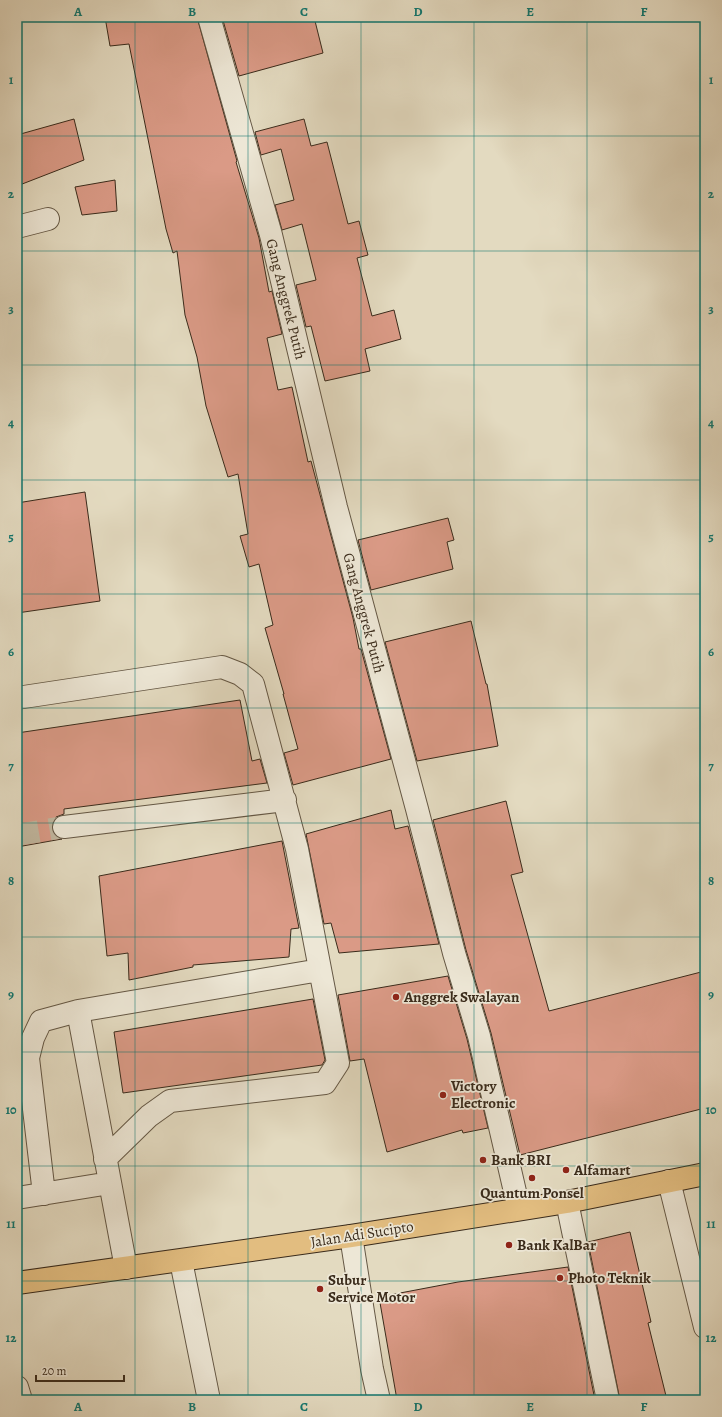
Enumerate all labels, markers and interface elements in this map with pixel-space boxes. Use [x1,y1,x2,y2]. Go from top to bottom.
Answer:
text: A [73,3,83,20]
text: B [188,3,196,20]
text: C [300,3,308,20]
text: D [413,3,423,20]
text: E [526,3,534,20]
text: F [641,3,648,20]
text: 1 [9,71,14,88]
text: 1 [709,71,714,88]
text: 2 [8,185,15,202]
text: 2 [708,185,715,202]
street label: Gang Anggrek Putih [261,237,311,361]
text: 3 [8,300,14,317]
text: 3 [708,300,714,317]
text: 4 [8,414,14,431]
text: 4 [708,414,714,431]
text: 5 [8,528,14,545]
text: 5 [708,528,714,545]
street label: Gang Anggrek Putih [338,551,390,675]
text: 6 [8,643,14,660]
text: 6 [708,643,714,660]
text: 7 [8,757,14,774]
text: 7 [708,757,714,774]
text: 8 [8,872,14,889]
text: 8 [708,872,714,889]
text: 9 [8,986,14,1003]
text: 9 [708,986,714,1003]
place label: Anggrek Swalayan [403,987,520,1007]
marker: Anggrek Swalayan [391,992,401,1002]
place label: Victory Electronic [450,1076,515,1113]
marker: Victory Electronic [438,1090,448,1100]
text: 10 [5,1101,17,1118]
text: 10 [705,1101,717,1118]
place label: Bank BRI [491,1150,551,1170]
marker: Bank BRI [478,1155,488,1165]
place label: Alfamart [573,1160,630,1180]
marker: Alfamart [561,1165,571,1175]
marker: Quantum Ponsel [527,1173,537,1183]
place label: Quantum Ponsel [480,1183,584,1203]
text: 11 [6,1215,16,1232]
text: 11 [706,1215,716,1232]
street label: Jalan Adi Sucipto [309,1216,415,1252]
place label: Bank KalBar [517,1235,596,1255]
marker: Bank KalBar [504,1240,514,1250]
place label: Photo Teknik [568,1268,651,1288]
place label: Subur Service Motor [328,1270,415,1307]
marker: Photo Teknik [555,1273,565,1283]
marker: Subur Service Motor [315,1284,325,1294]
text: 12 [6,1329,17,1346]
text: 12 [706,1329,717,1346]
scale bar [36,1357,124,1383]
text: 20 m [42,1363,66,1379]
text: A [73,1398,83,1415]
text: B [188,1398,196,1415]
text: C [300,1398,308,1415]
text: D [413,1398,423,1415]
text: E [526,1398,534,1415]
text: F [641,1398,648,1415]

